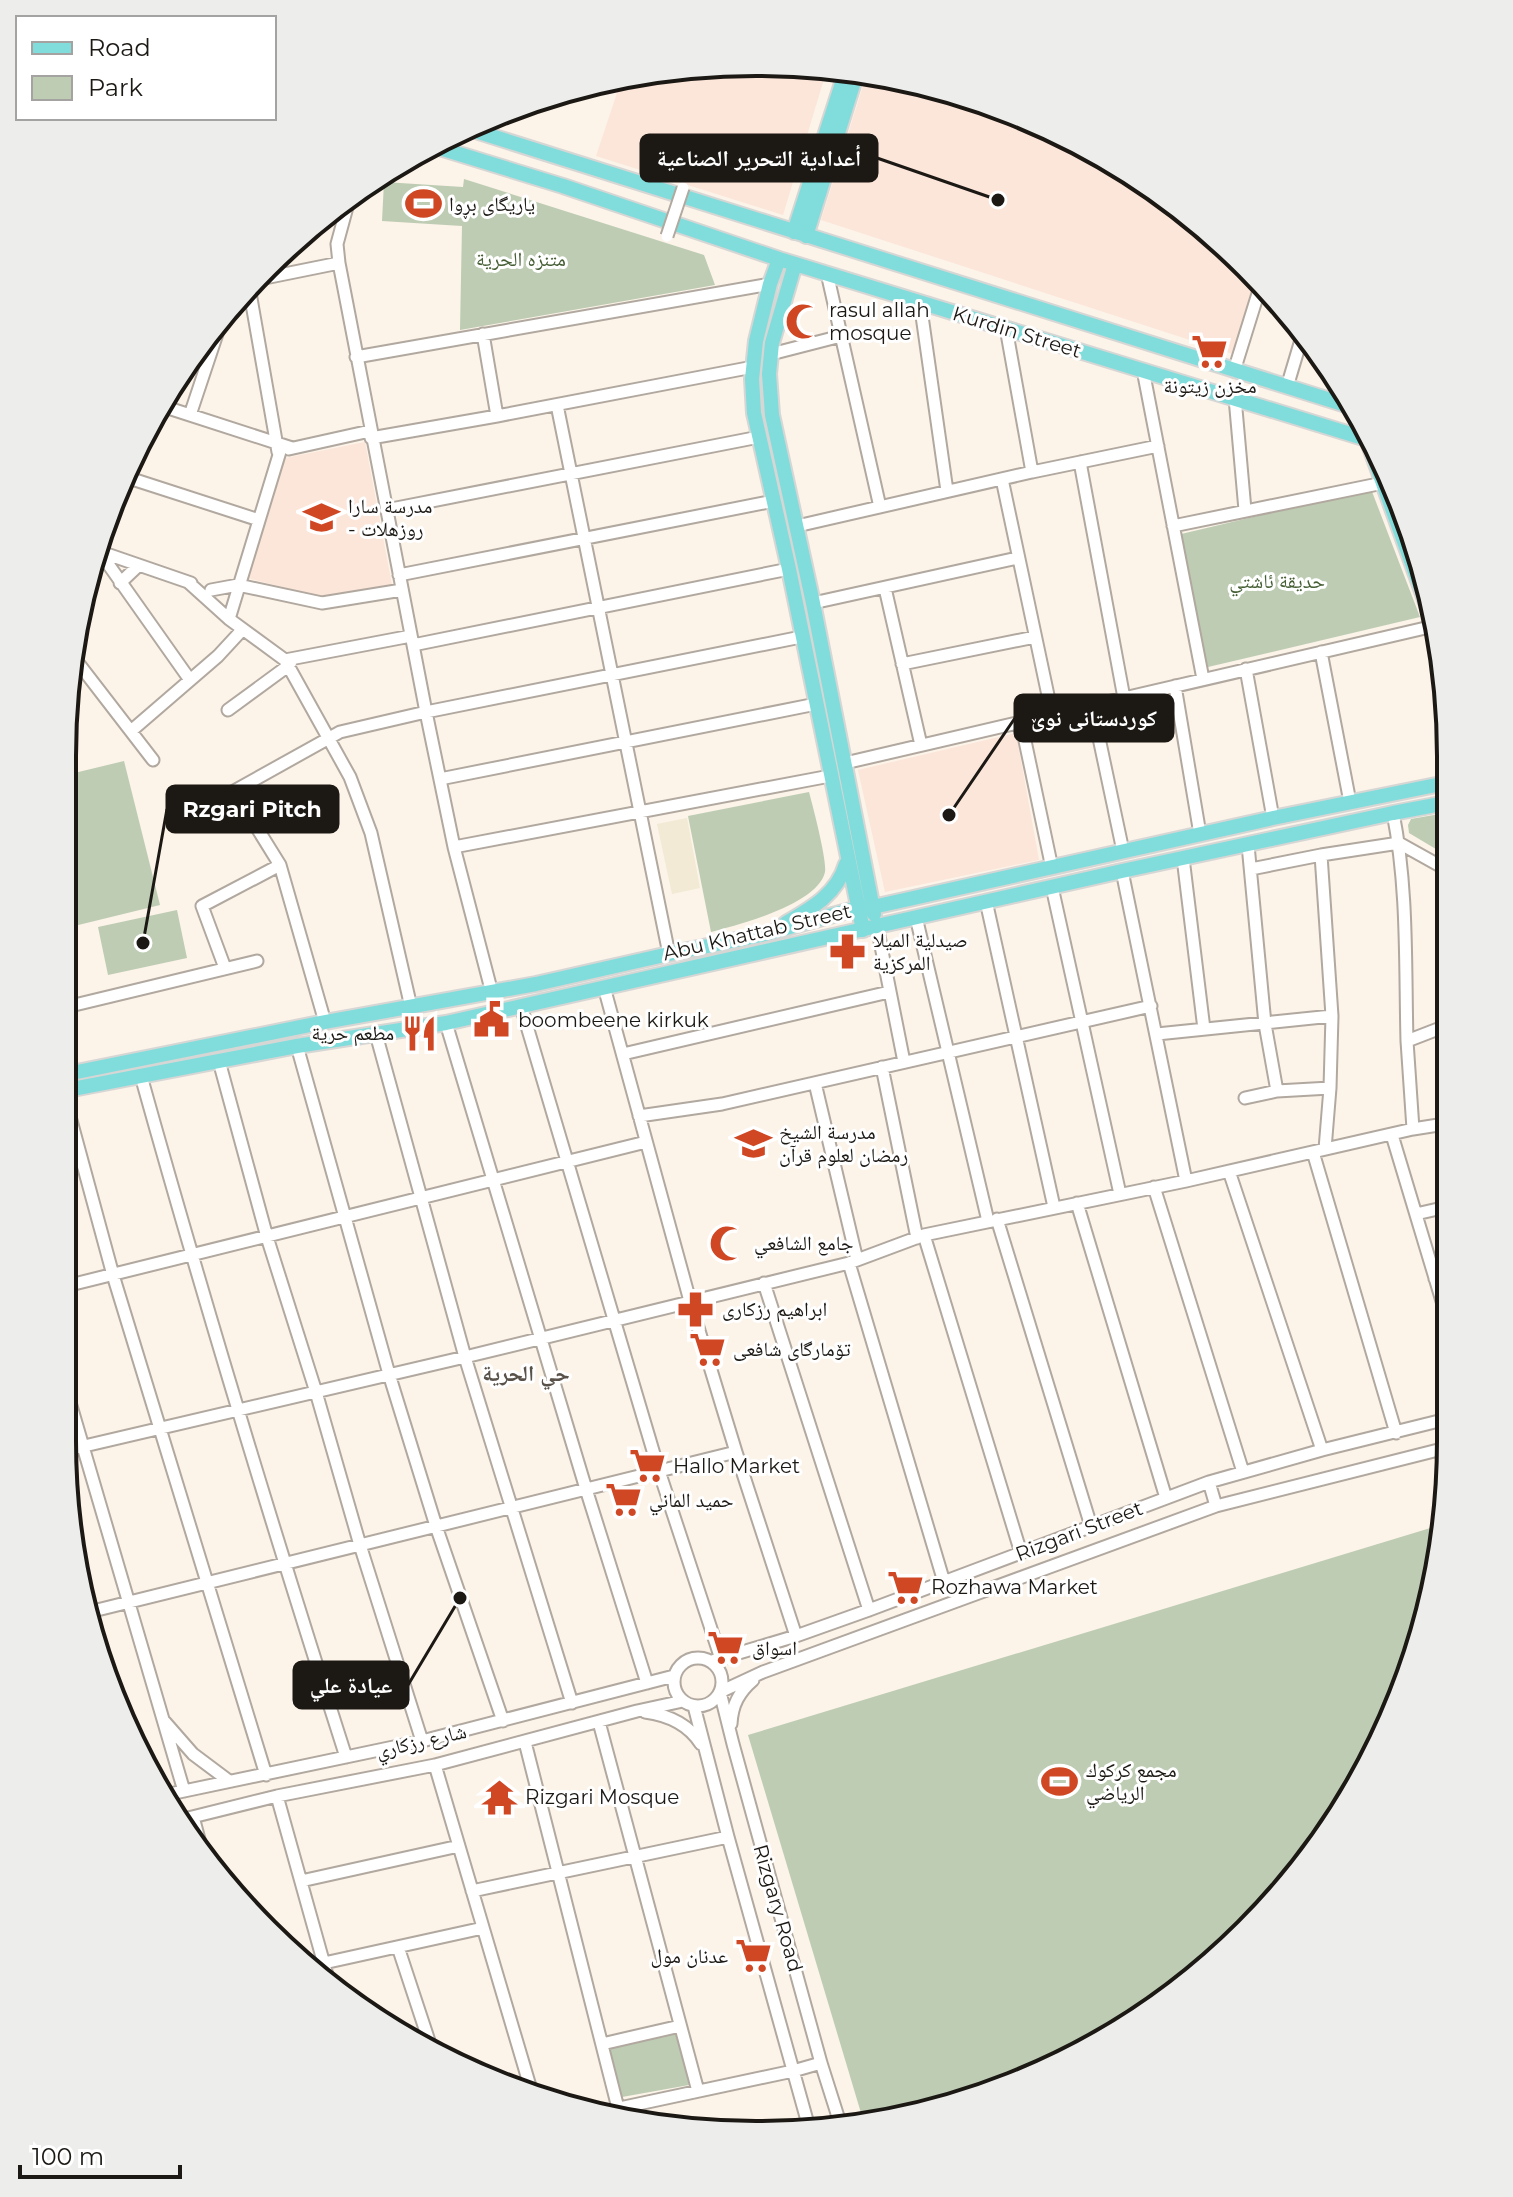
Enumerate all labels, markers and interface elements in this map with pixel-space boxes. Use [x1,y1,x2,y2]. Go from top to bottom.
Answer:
legend [16,16,276,120]
text: Road [88,33,151,62]
text: Park [88,73,143,102]
callout: أعدادية التحرير الصناعية [641,135,877,181]
text: أعدادية التحرير الصناعية [657,144,861,172]
sports icon: یاریگای بڕوا [404,185,442,223]
place label: یاریگای بڕوا [449,192,535,220]
park label: متنزه الحرية [476,247,566,271]
place label: rasul allah mosque [829,298,930,345]
street label: Kurdin Street [950,301,1084,363]
mosque icon: rasul allah mosque [784,303,822,341]
supermarket icon: مخزن زيتونة [1191,332,1229,370]
place label: مخزن زيتونة [1163,374,1257,398]
place label: مدرسة سارا - روزهلات [348,494,432,541]
school or university icon: مدرسة سارا - روزهلات [303,499,341,537]
park label: حديقة ئاشتي [1229,569,1325,597]
callout: کوردستانی نوێ [1015,695,1173,741]
text: کوردستانی نوێ [1031,705,1157,732]
callout: Rzgari Pitch [167,786,338,832]
text: Rzgari Pitch [182,796,322,823]
street label: Abu Khattab Street [660,899,854,965]
place label: صيدلية الميلا المركزية [873,928,968,975]
pharmacy icon: صيدلية الميلا المركزية [828,933,866,971]
public building icon: boombeene kirkuk [473,1001,511,1039]
place label: boombeene kirkuk [518,1008,709,1032]
restaurant icon: مطعم حرية [401,1014,439,1052]
place label: مطعم حرية [312,1021,394,1047]
place label: مدرسة الشيخ رمضان لعلوم قرآن [779,1120,908,1169]
school or university icon: مدرسة الشيخ رمضان لعلوم قرآن [734,1124,772,1162]
mosque icon: جامع الشافعي [709,1224,747,1262]
place label: جامع الشافعي [754,1231,854,1259]
pharmacy icon: ابراهيم رزكارى [677,1290,715,1328]
place label: ابراهيم رزكارى [722,1297,827,1323]
supermarket icon: تۆمارگاى شافعى [688,1330,726,1368]
place label: تۆمارگاى شافعى [733,1337,851,1361]
district label: حي الحرية [482,1360,570,1390]
supermarket icon: Hallo Market [628,1447,666,1485]
place label: Hallo Market [673,1454,800,1478]
supermarket icon: حميد الماني [604,1481,642,1519]
place label: حميد الماني [649,1488,734,1516]
street label: Rizgari Street [1012,1496,1146,1566]
supermarket icon: Rozhawa Market [886,1568,924,1606]
place label: Rozhawa Market [931,1575,1098,1599]
supermarket icon: اسواق [707,1629,745,1667]
place label: اسواق [752,1636,797,1660]
callout: عيادة علي [294,1662,408,1708]
text: عيادة علي [310,1672,392,1702]
street label: شارع رزكاري [373,1719,470,1767]
place label: مجمع كركوك الرياضي [1086,1758,1177,1809]
sports icon: مجمع كركوك الرياضي [1041,1762,1079,1800]
temple icon: Rizgari Mosque [480,1778,518,1816]
place label: Rizgari Mosque [525,1785,679,1809]
street label: Rizgary Road [748,1841,808,1975]
supermarket icon: عدنان مول [735,1937,773,1975]
place label: عدنان مول [651,1944,728,1968]
scale bar [20,2129,180,2179]
text: 100 m [32,2142,104,2171]

